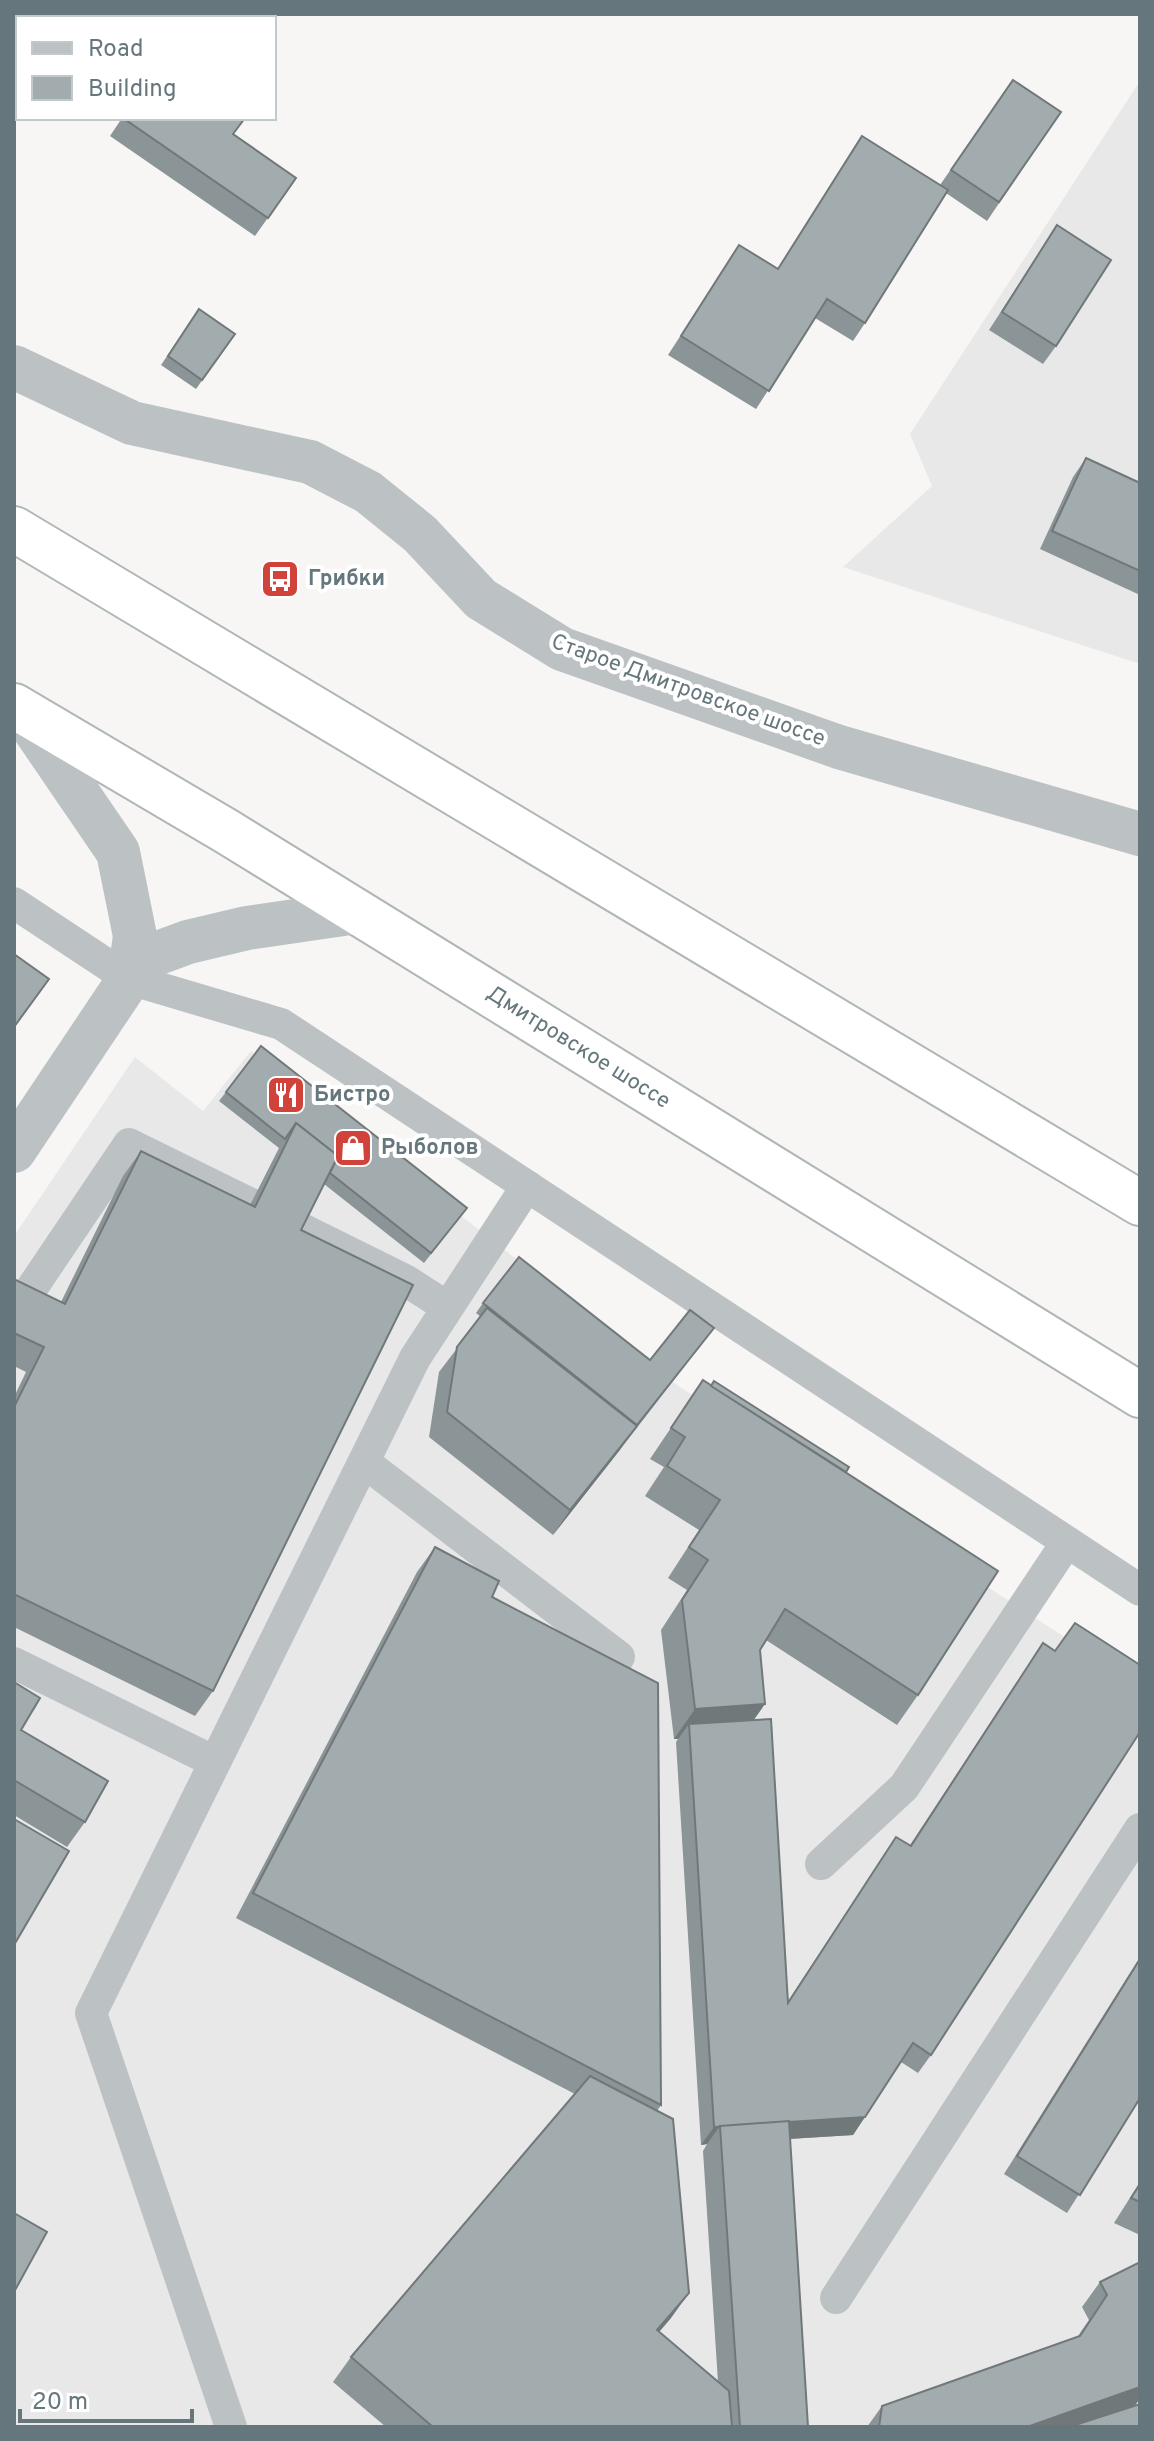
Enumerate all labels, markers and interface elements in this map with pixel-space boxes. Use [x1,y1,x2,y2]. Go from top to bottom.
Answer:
legend [16,16,276,120]
text: Road [88,35,144,65]
text: Building [88,75,177,105]
bus stop icon: Грибки [259,558,301,600]
place label: Грибки [308,566,385,593]
street label: Старое Дмитровское шоссе [547,629,829,753]
street label: Дмитровское шоссе [481,980,675,1116]
restaurant icon: Бистро [265,1074,307,1116]
place label: Бистро [314,1082,390,1109]
shop icon: Рыболов [332,1127,374,1169]
place label: Рыболов [381,1135,479,1162]
scale bar [20,2373,192,2423]
text: 20 m [32,2388,88,2418]

